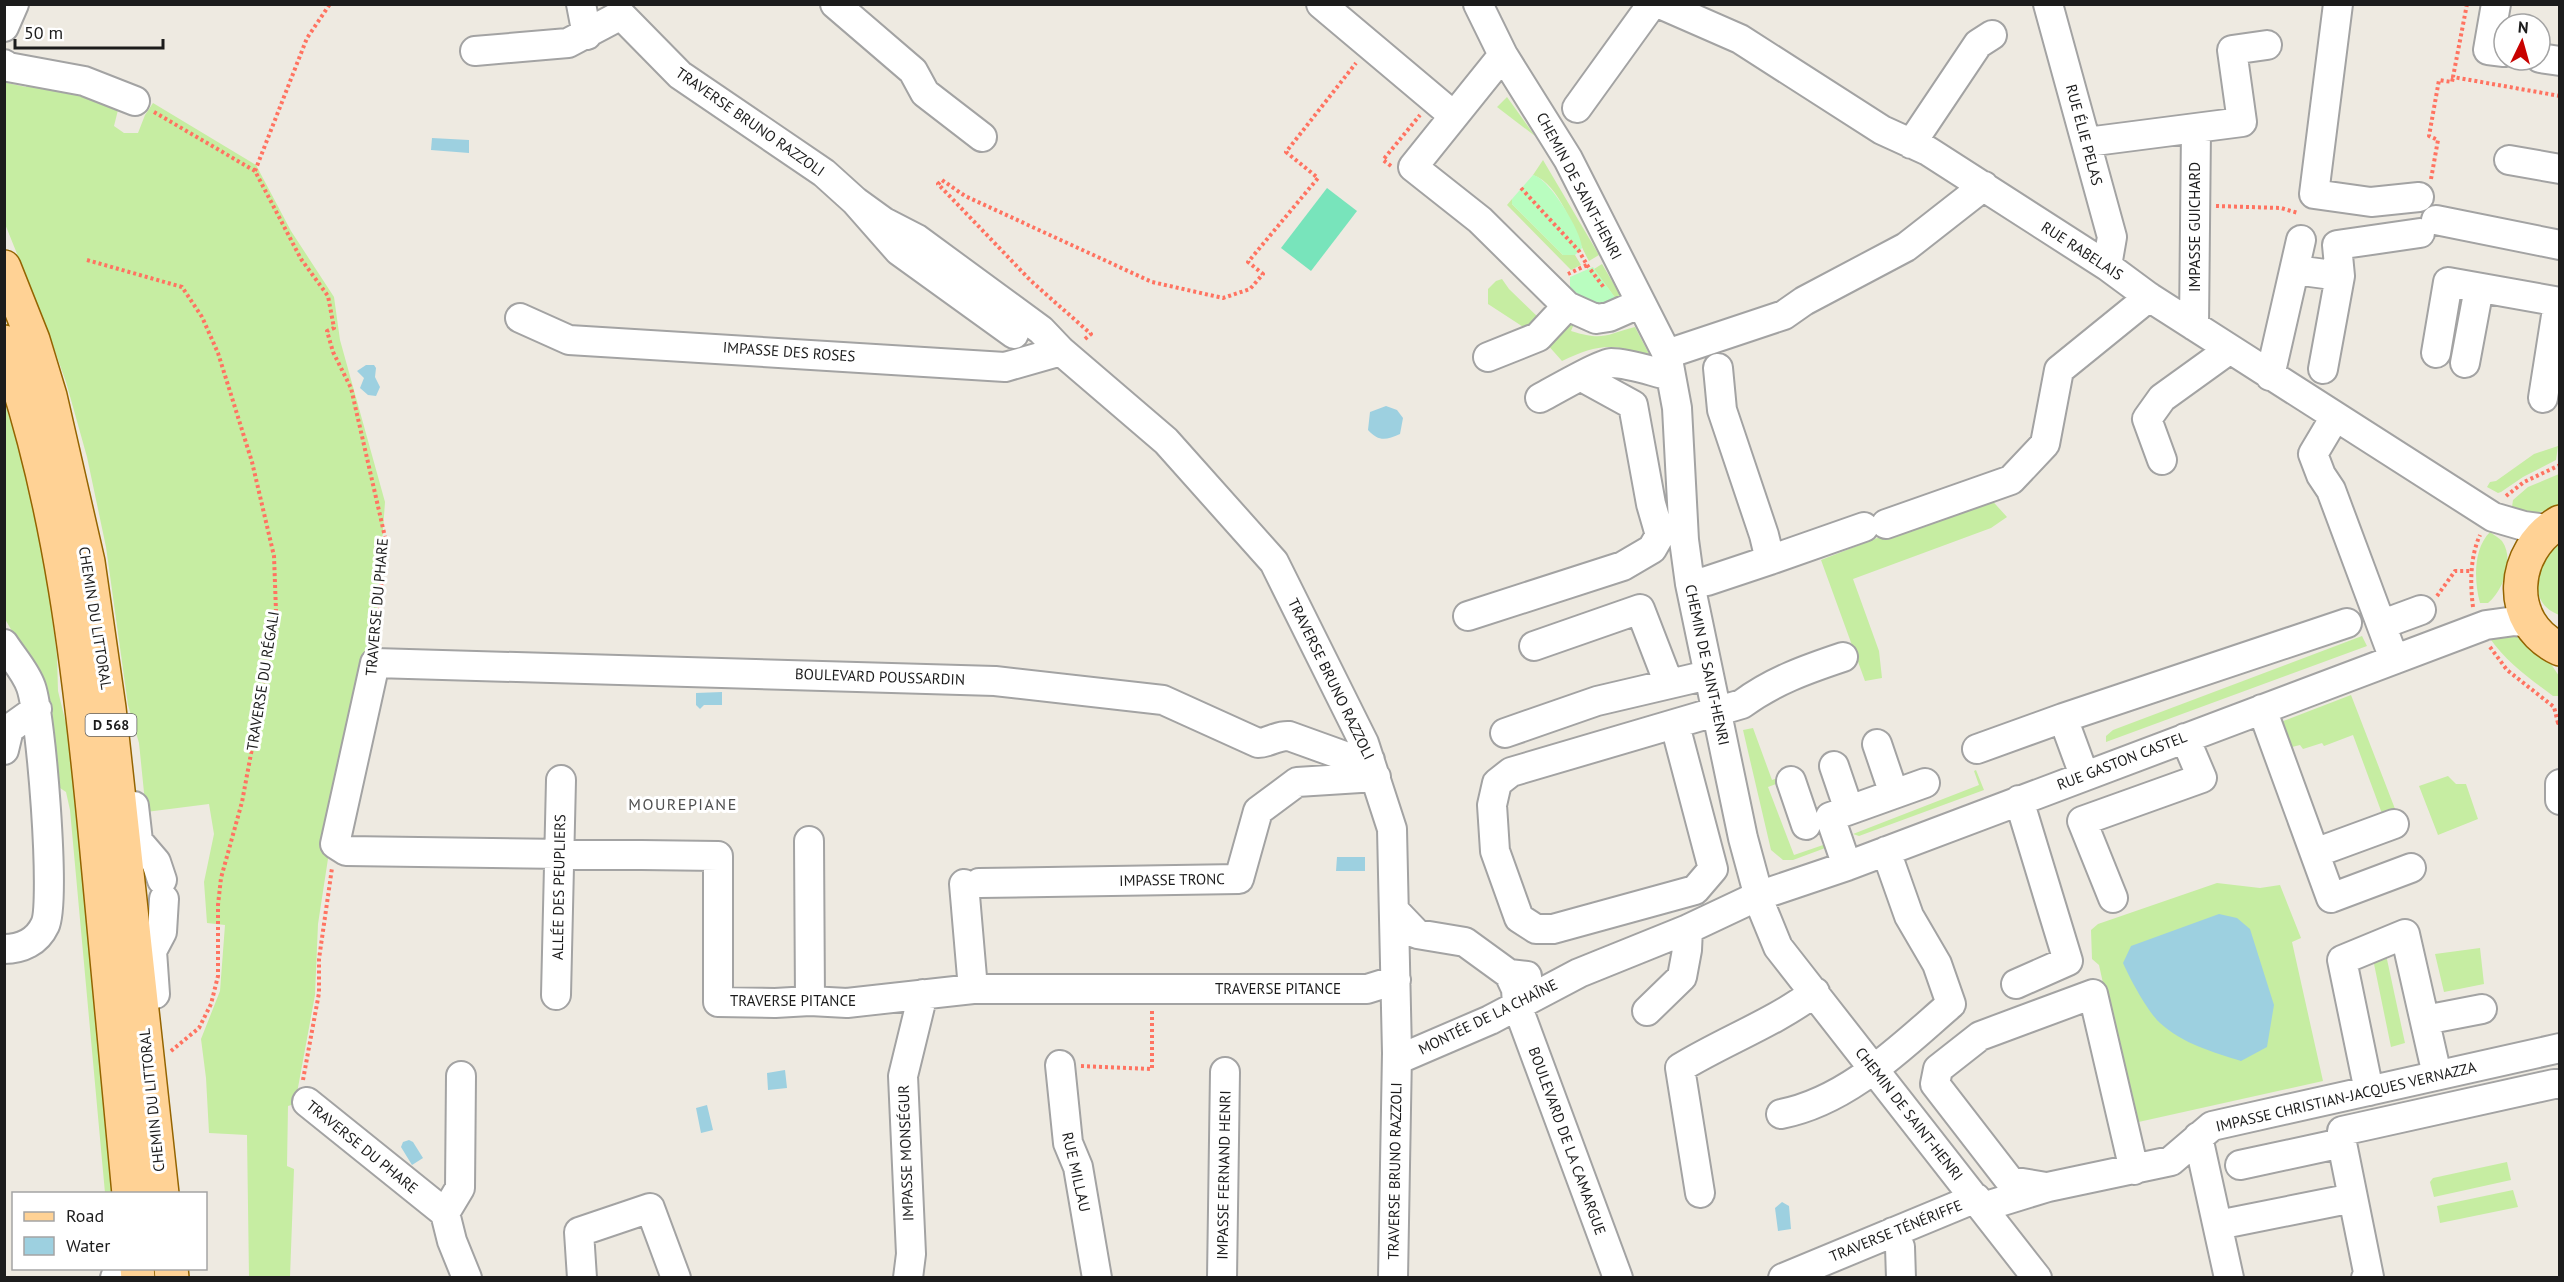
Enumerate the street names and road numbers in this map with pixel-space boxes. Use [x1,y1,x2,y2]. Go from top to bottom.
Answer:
street label: TRAVERSE BRUNO RAZZOLI [672,63,828,180]
street label: RUE ÉLIE PELAS [2062,82,2107,188]
street label: CHEMIN DE SAINT-HENRI [1533,109,1626,263]
street label: IMPASSE GUICHARD [2185,162,2204,292]
street label: RUE RABELAIS [2038,217,2127,284]
street label: IMPASSE DES ROSES [722,337,856,366]
street label: TRAVERSE DU PHARE [361,537,392,677]
street label: CHEMIN DU LITTORAL [75,545,116,691]
street label: CHEMIN DE SAINT-HENRI [1681,583,1734,747]
street label: TRAVERSE BRUNO RAZZOLI [1284,595,1379,763]
street label: TRAVERSE DU RÉGALI [242,610,283,752]
street label: BOULEVARD POUSSARDIN [795,664,965,689]
road number: D 568 [86,714,136,736]
street label: RUE GASTON CASTEL [2054,727,2190,794]
street label: ALLÉE DES PEUPLIERS [548,814,569,960]
street label: IMPASSE TRONC [1119,869,1225,890]
street label: MONTÉE DE LA CHAÎNE [1415,975,1560,1058]
street label: TRAVERSE PITANCE [1215,979,1341,998]
street label: TRAVERSE PITANCE [730,991,856,1010]
street label: CHEMIN DU LITTORAL [134,1027,168,1173]
street label: CHEMIN DE SAINT-HENRI [1851,1043,1967,1184]
street label: BOULEVARD DE LA CAMARGUE [1525,1044,1610,1237]
street label: IMPASSE CHRISTIAN-JACQUES VERNAZZA [2214,1057,2478,1136]
street label: TRAVERSE BRUNO RAZZOLI [1383,1082,1406,1260]
street label: IMPASSE MONSÉGUR [894,1084,917,1222]
street label: IMPASSE FERNAND HENRI [1213,1090,1234,1260]
street label: TRAVERSE DU PHARE [303,1096,422,1198]
street label: RUE MILLAU [1058,1130,1095,1214]
street label: TRAVERSE TÉNÉRIFFE [1827,1195,1965,1266]

